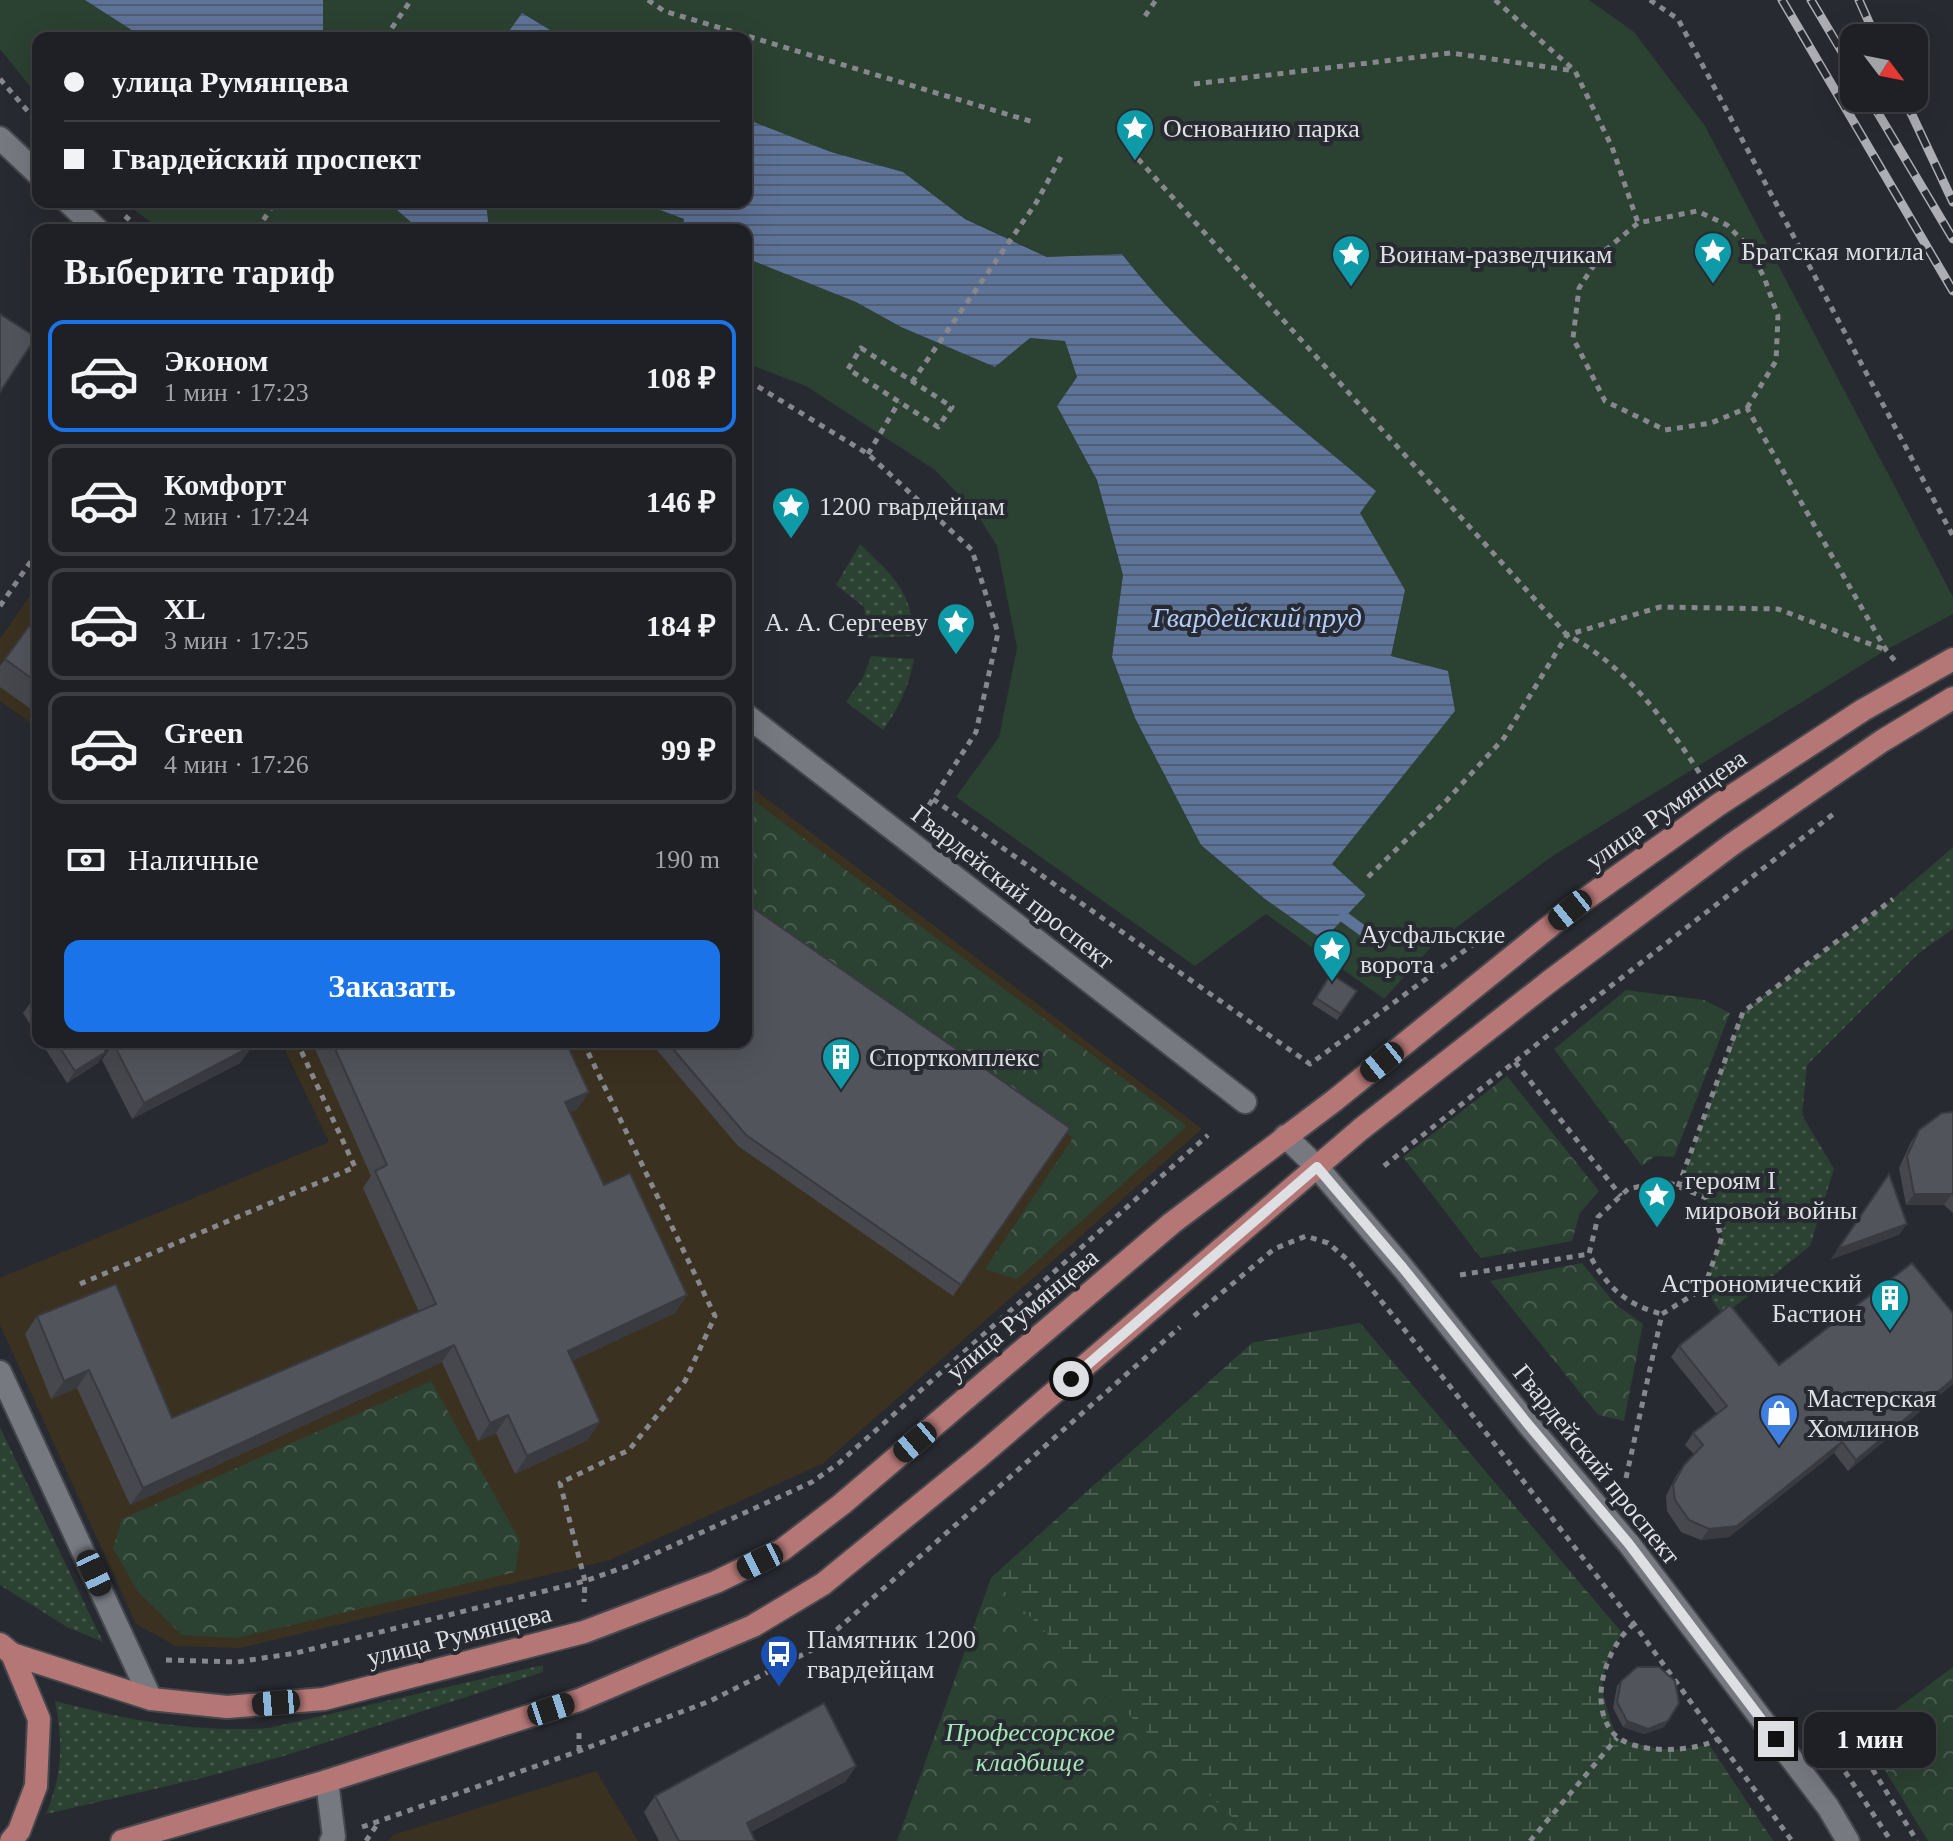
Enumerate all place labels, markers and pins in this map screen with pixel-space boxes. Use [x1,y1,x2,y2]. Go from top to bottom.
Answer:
place icon: Основанию парка [1114,107,1156,162]
place label: Основанию парка [1163,114,1360,143]
place icon: Братская могила [1692,230,1734,285]
place icon: Воинам-разведчикам [1330,233,1372,288]
place label: Братская могила [1741,237,1924,266]
place label: Воинам-разведчикам [1379,240,1612,269]
place icon: 1200 гвардейцам [770,485,812,540]
place label: 1200 гвардейцам [819,492,1005,521]
place icon: А. А. Сергееву [935,601,977,656]
place label: А. А. Сергееву [764,608,928,637]
place label: Аусфальские ворота [1360,920,1505,979]
place icon: Аусфальские ворота [1311,928,1353,983]
building icon: Спорткомплекс [820,1036,862,1091]
place label: Спорткомплекс [869,1043,1040,1072]
place label: героям I мировой войны [1685,1166,1857,1225]
place icon: героям I мировой войны [1636,1174,1678,1229]
place label: Астрономический Бастион [1661,1269,1862,1328]
building icon: Астрономический Бастион [1869,1277,1911,1332]
place label: Мастерская Хомлинов [1807,1384,1936,1443]
shop icon: Мастерская Хомлинов [1758,1392,1800,1447]
place label: Памятник 1200 гвардейцам [807,1625,976,1684]
bus stop icon: Памятник 1200 гвардейцам [758,1633,800,1688]

